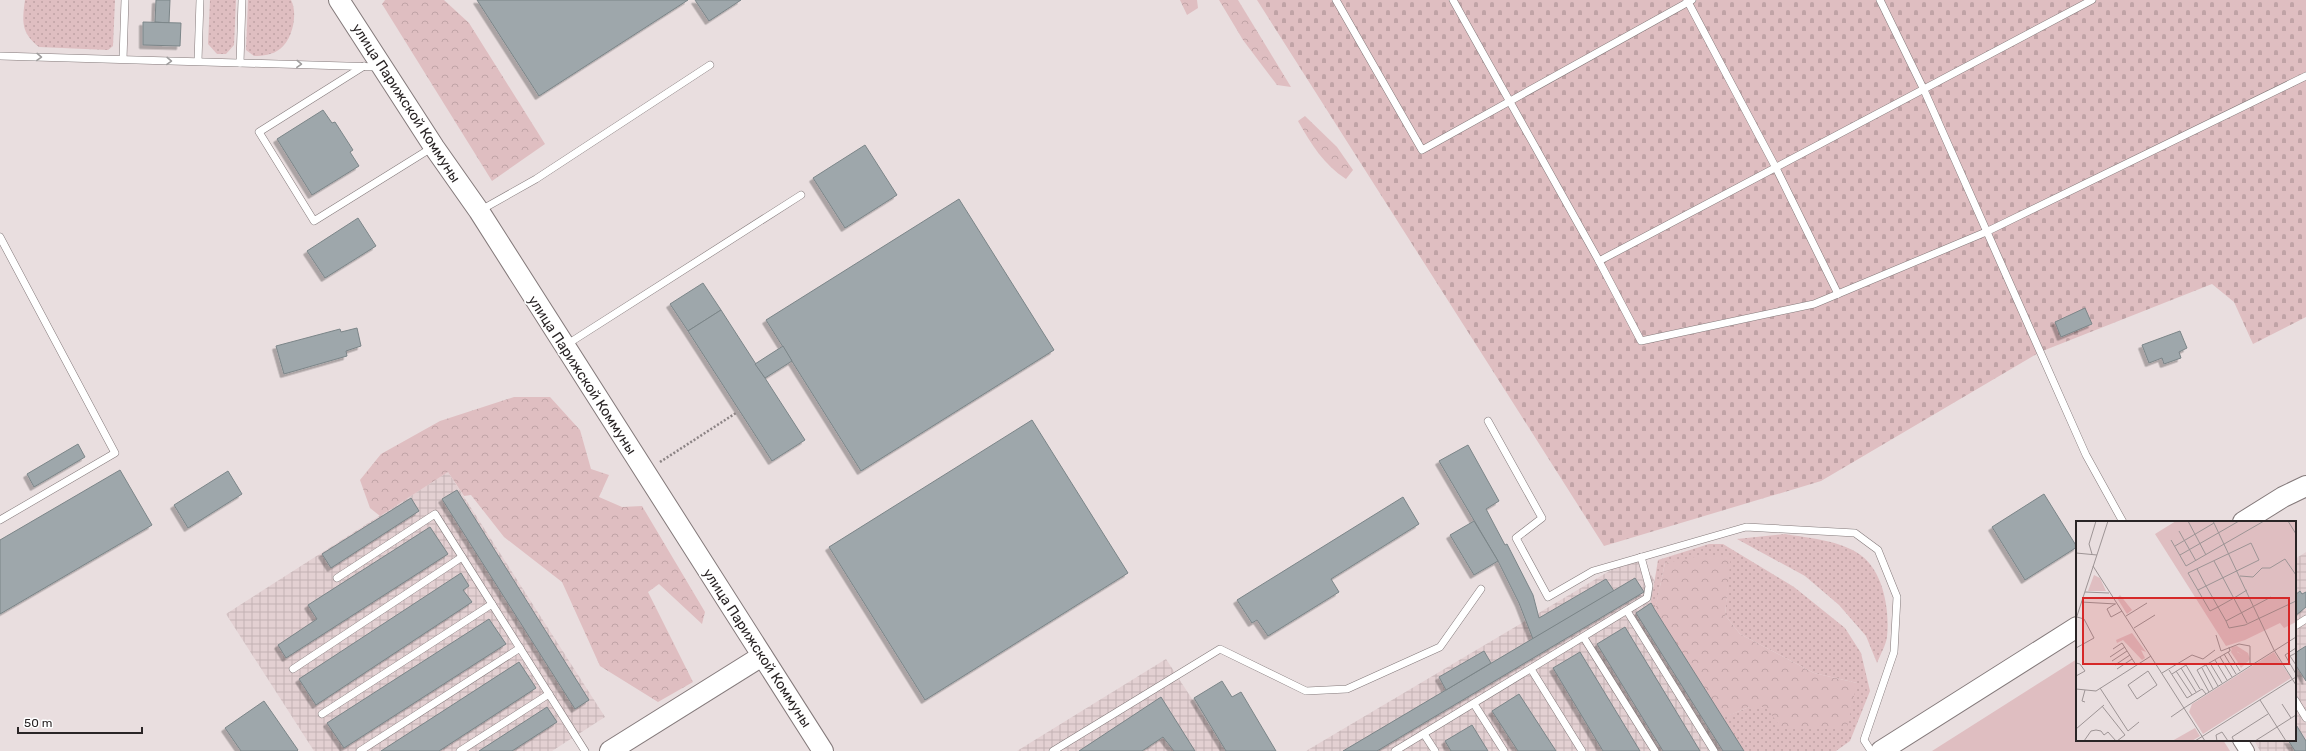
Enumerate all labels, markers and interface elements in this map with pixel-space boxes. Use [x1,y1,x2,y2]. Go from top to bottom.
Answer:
street label: улица Парижской Коммуны [348,20,464,186]
one-way arrow [36,52,42,61]
one-way arrow [166,56,172,65]
one-way arrow [296,60,302,68]
street label: улица Парижской Коммуны [524,292,640,458]
inset map [2076,521,2296,741]
street label: улица Парижской Коммуны [699,565,815,731]
scale bar [18,709,142,735]
text: 50 m [24,716,52,730]

